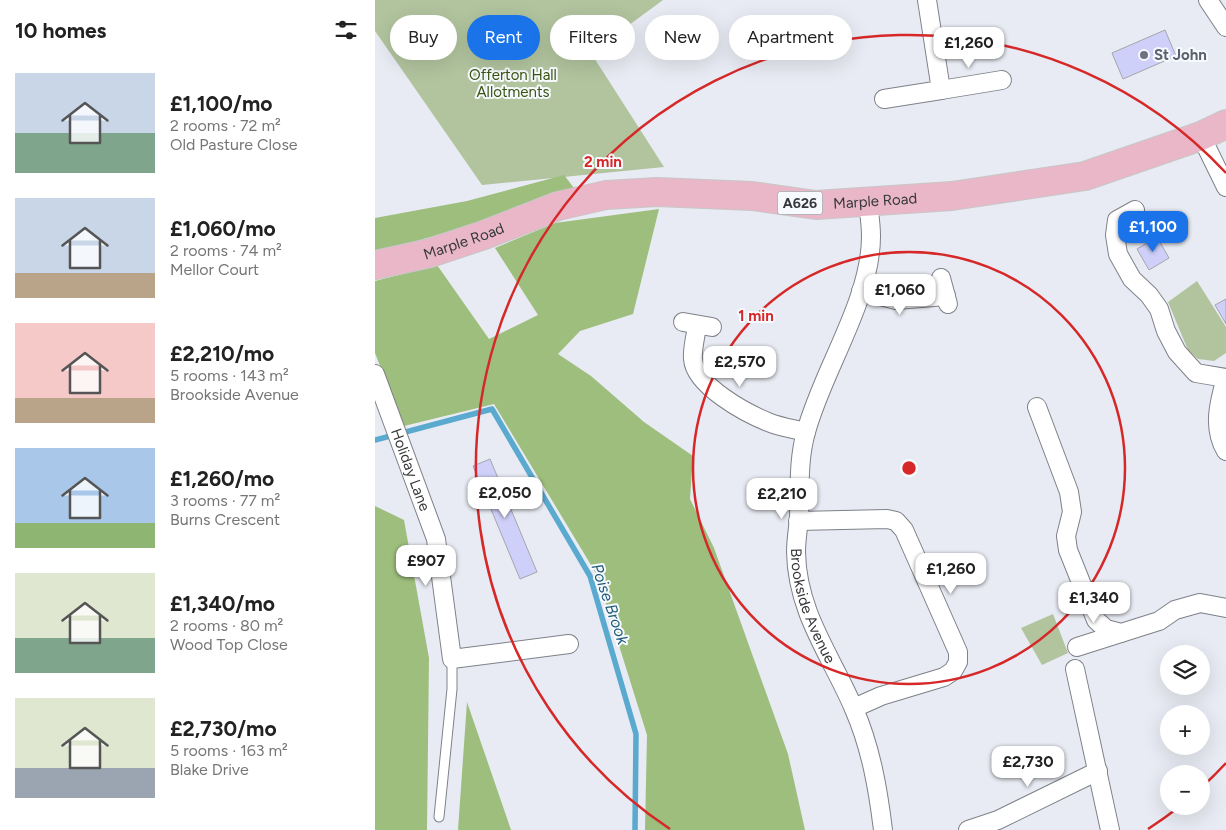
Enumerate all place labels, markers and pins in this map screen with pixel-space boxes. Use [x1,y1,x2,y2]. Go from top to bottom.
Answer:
pin: £1,260 [928,27,1010,69]
place label: St John [1154,46,1207,64]
marker: St John [1138,49,1150,61]
pin: £1,100 [1112,210,1194,253]
pin: £1,060 [859,274,941,316]
pin: £2,570 [699,346,781,388]
centre of rings [900,459,918,477]
pin: £2,050 [464,476,546,519]
pin: £2,210 [741,478,823,520]
pin: £907 [396,544,456,587]
pin: £1,260 [910,552,992,595]
pin: £1,340 [1053,582,1135,624]
pin: £2,730 [987,746,1069,788]

